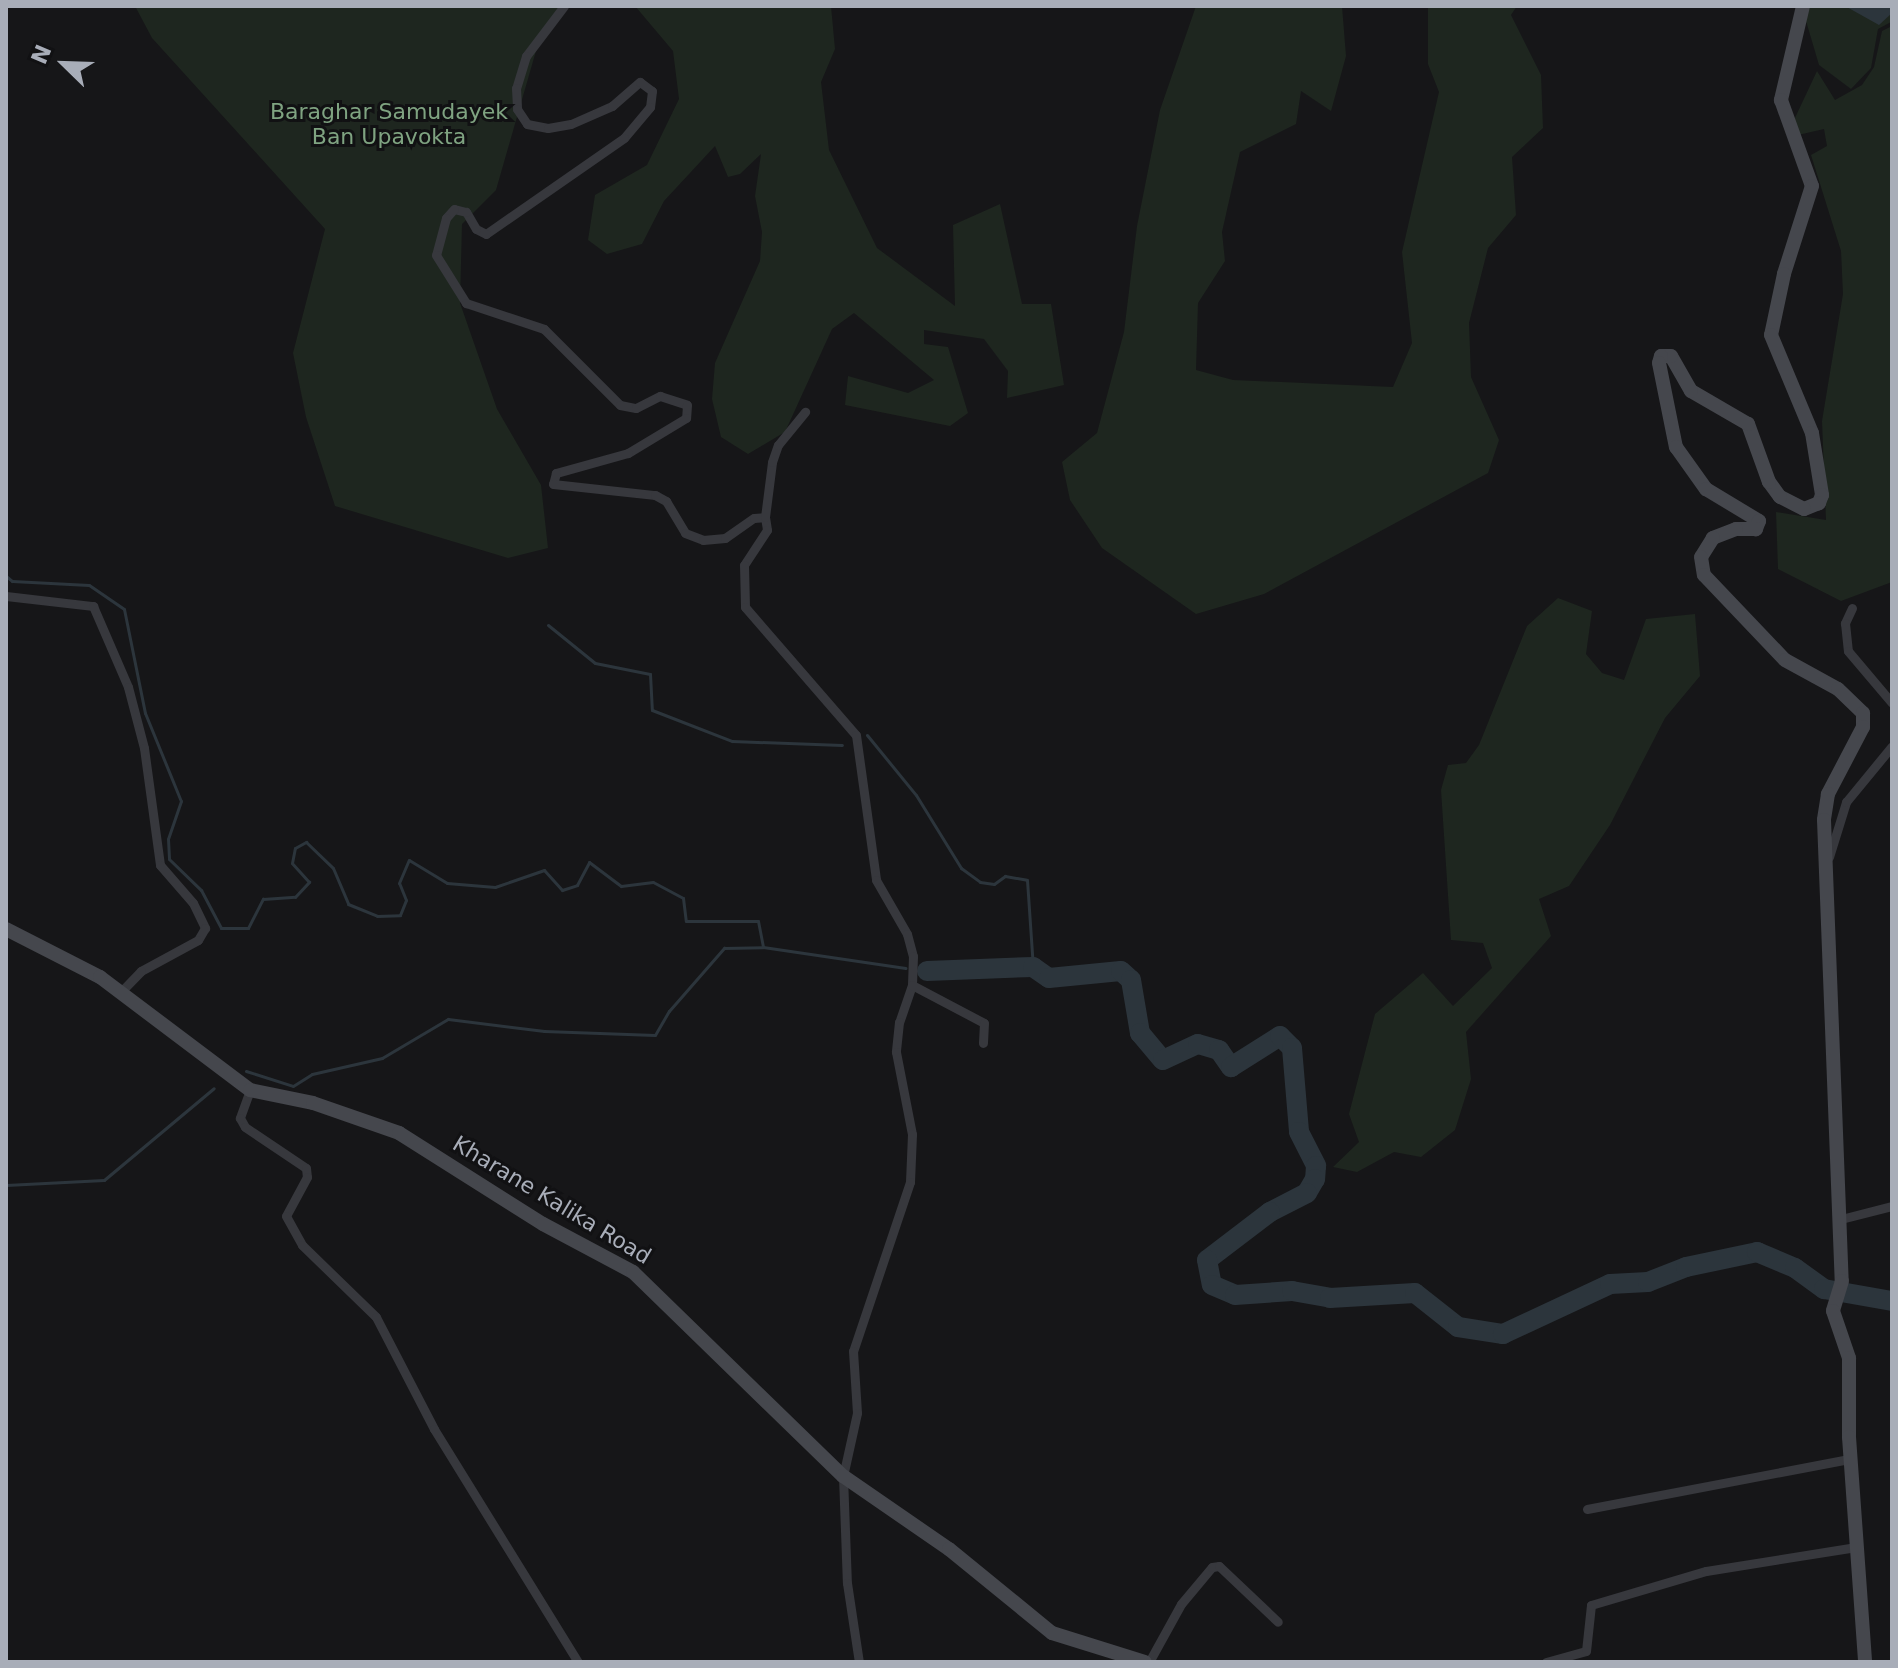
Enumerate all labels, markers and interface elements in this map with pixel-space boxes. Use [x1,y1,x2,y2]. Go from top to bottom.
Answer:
north arrow [24,24,104,104]
text: N [26,41,57,68]
park label: Baraghar Samudayek Ban Upavokta [270,98,508,150]
street label: Kharane Kalika Road [448,1130,656,1270]

